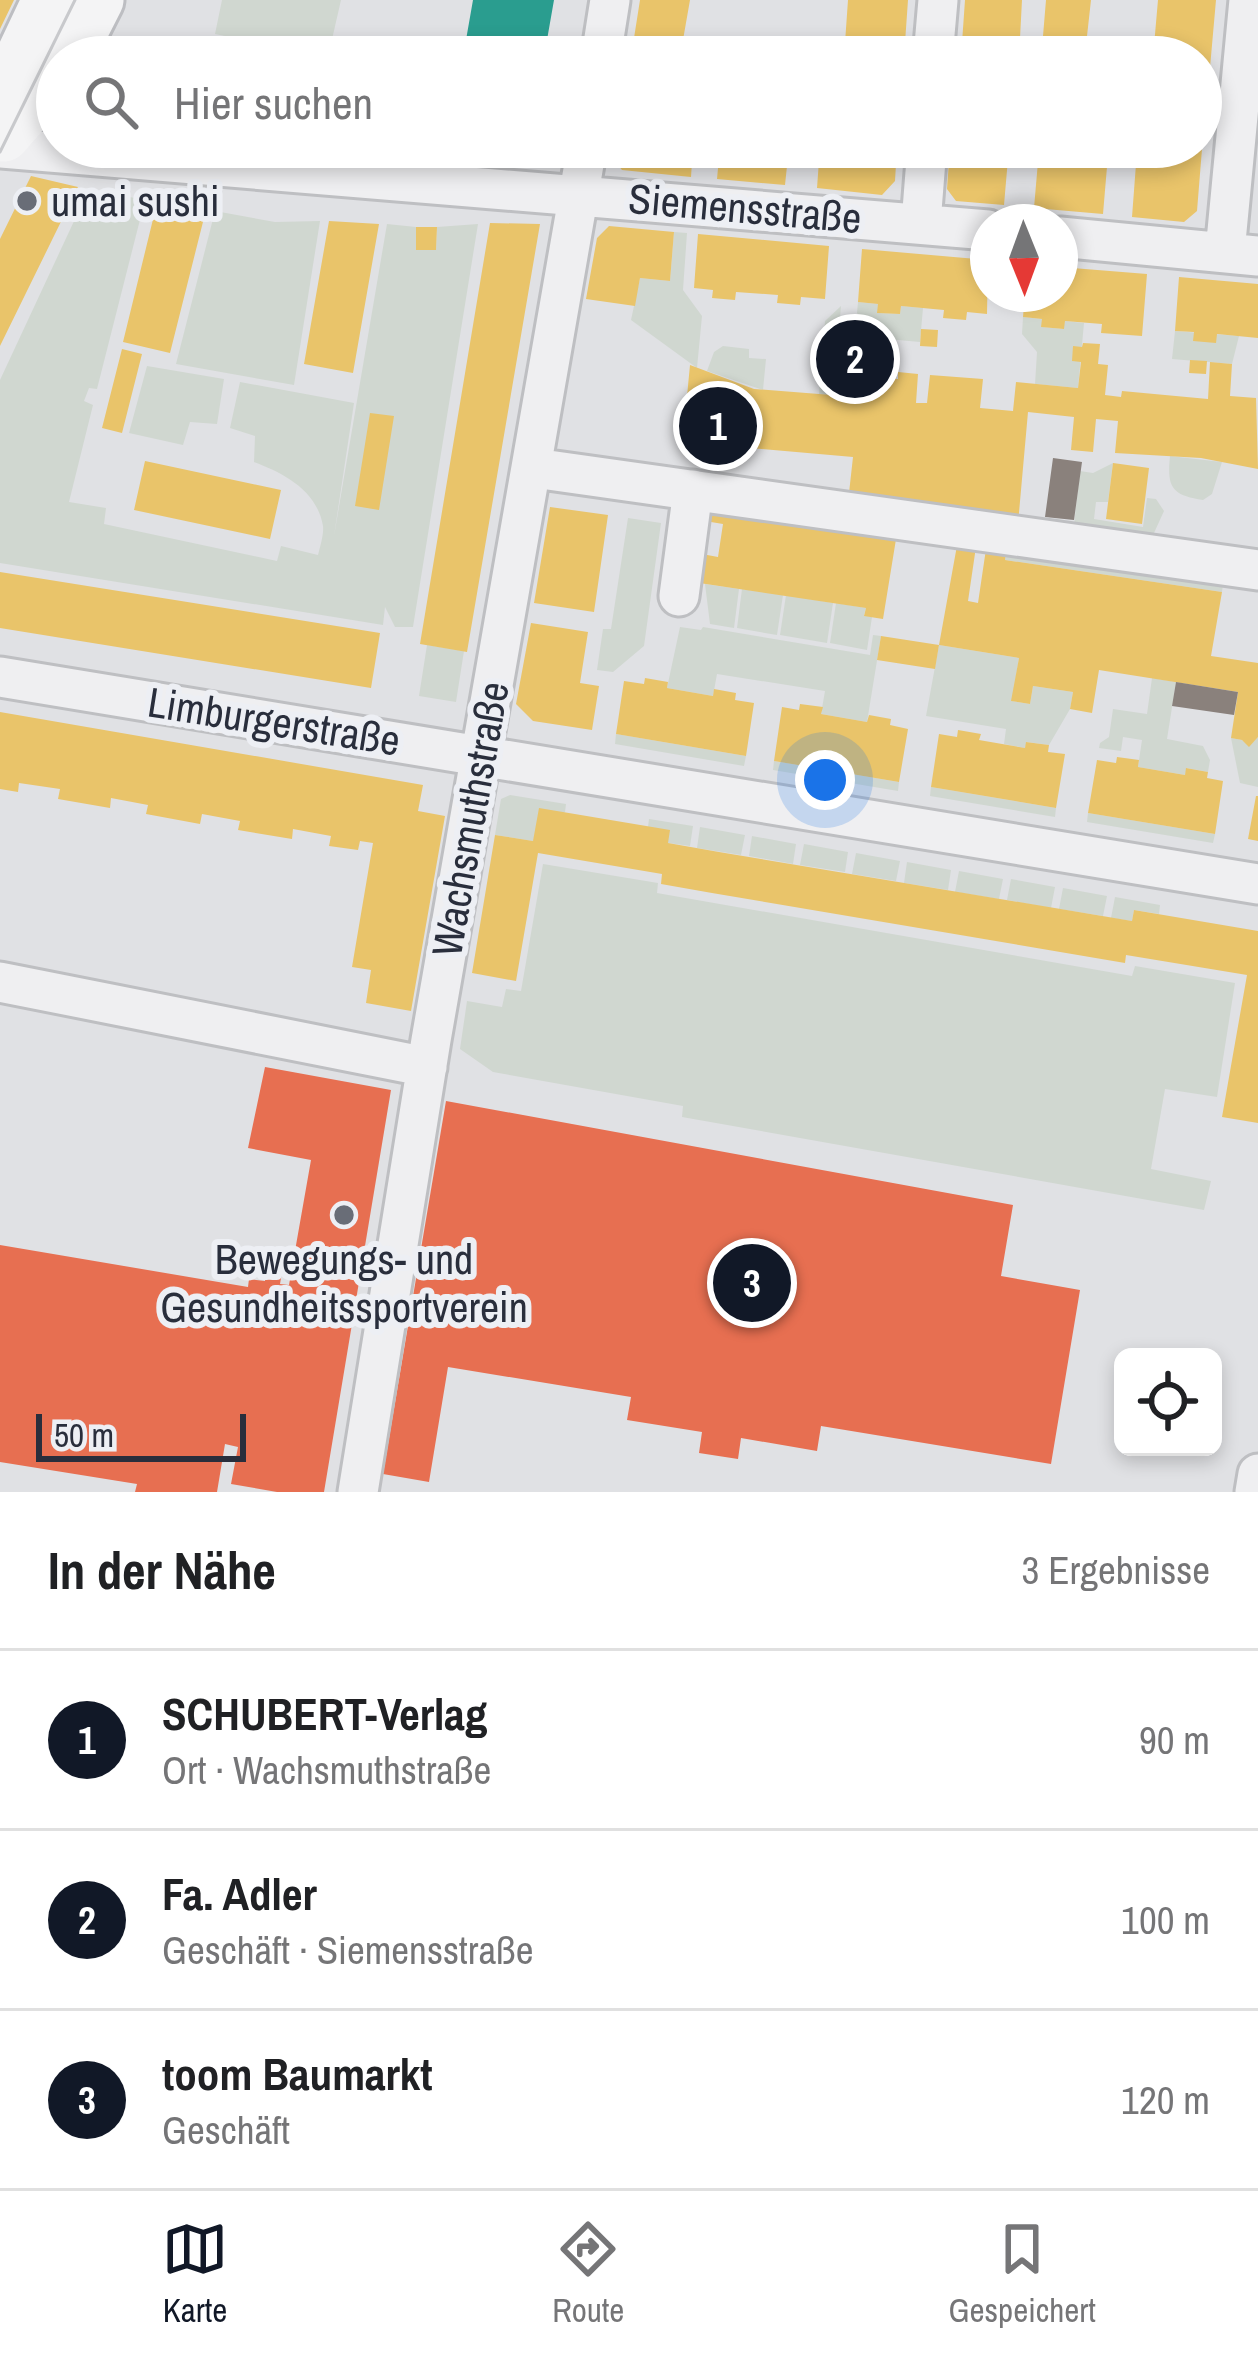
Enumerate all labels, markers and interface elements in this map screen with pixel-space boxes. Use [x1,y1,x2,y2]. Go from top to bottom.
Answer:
search box [36,36,1222,168]
icon: search [78,69,144,135]
text: Hier suchen [174,72,373,133]
street label: Siemensstraße [626,170,864,246]
place label: umai sushi [51,173,219,229]
marker: umai sushi [14,188,40,214]
north arrow [970,204,1078,312]
pin: 2 [816,314,894,404]
pin: 1 [679,381,757,471]
street label: Limburgerstraße [144,673,404,769]
street label: Wachsmuthstraße [418,677,522,961]
your location [795,750,855,810]
marker: Bewegungs- und Gesundheitssportverein [331,1202,357,1228]
place label: Bewegungs- und Gesundheitssportverein [160,1231,528,1335]
pin: 3 [713,1238,791,1328]
map controls [1114,1348,1222,1456]
button: locate [1114,1348,1222,1456]
scale bar [36,1408,246,1461]
text: 50 m [54,1413,114,1457]
text: In der Nähe [48,1536,276,1605]
text: 3 Ergebnisse [1022,1544,1210,1596]
text: SCHUBERT-Verlag [162,1683,487,1744]
text: 1 [78,1714,96,1766]
text: 90 m [1139,1714,1210,1766]
text: Ort · Wachsmuthstraße [162,1744,491,1796]
text: Fa. Adler [162,1863,317,1924]
text: 2 [78,1894,96,1946]
text: 100 m [1121,1894,1210,1946]
text: Geschäft · Siemensstraße [162,1924,534,1976]
text: toom Baumarkt [162,2043,433,2104]
text: 3 [78,2074,96,2126]
text: 120 m [1121,2074,1210,2126]
text: Geschäft [162,2104,290,2156]
tab: Karte [162,2216,228,2332]
tab: Route [552,2216,624,2332]
tab: Gespeichert [948,2216,1096,2332]

